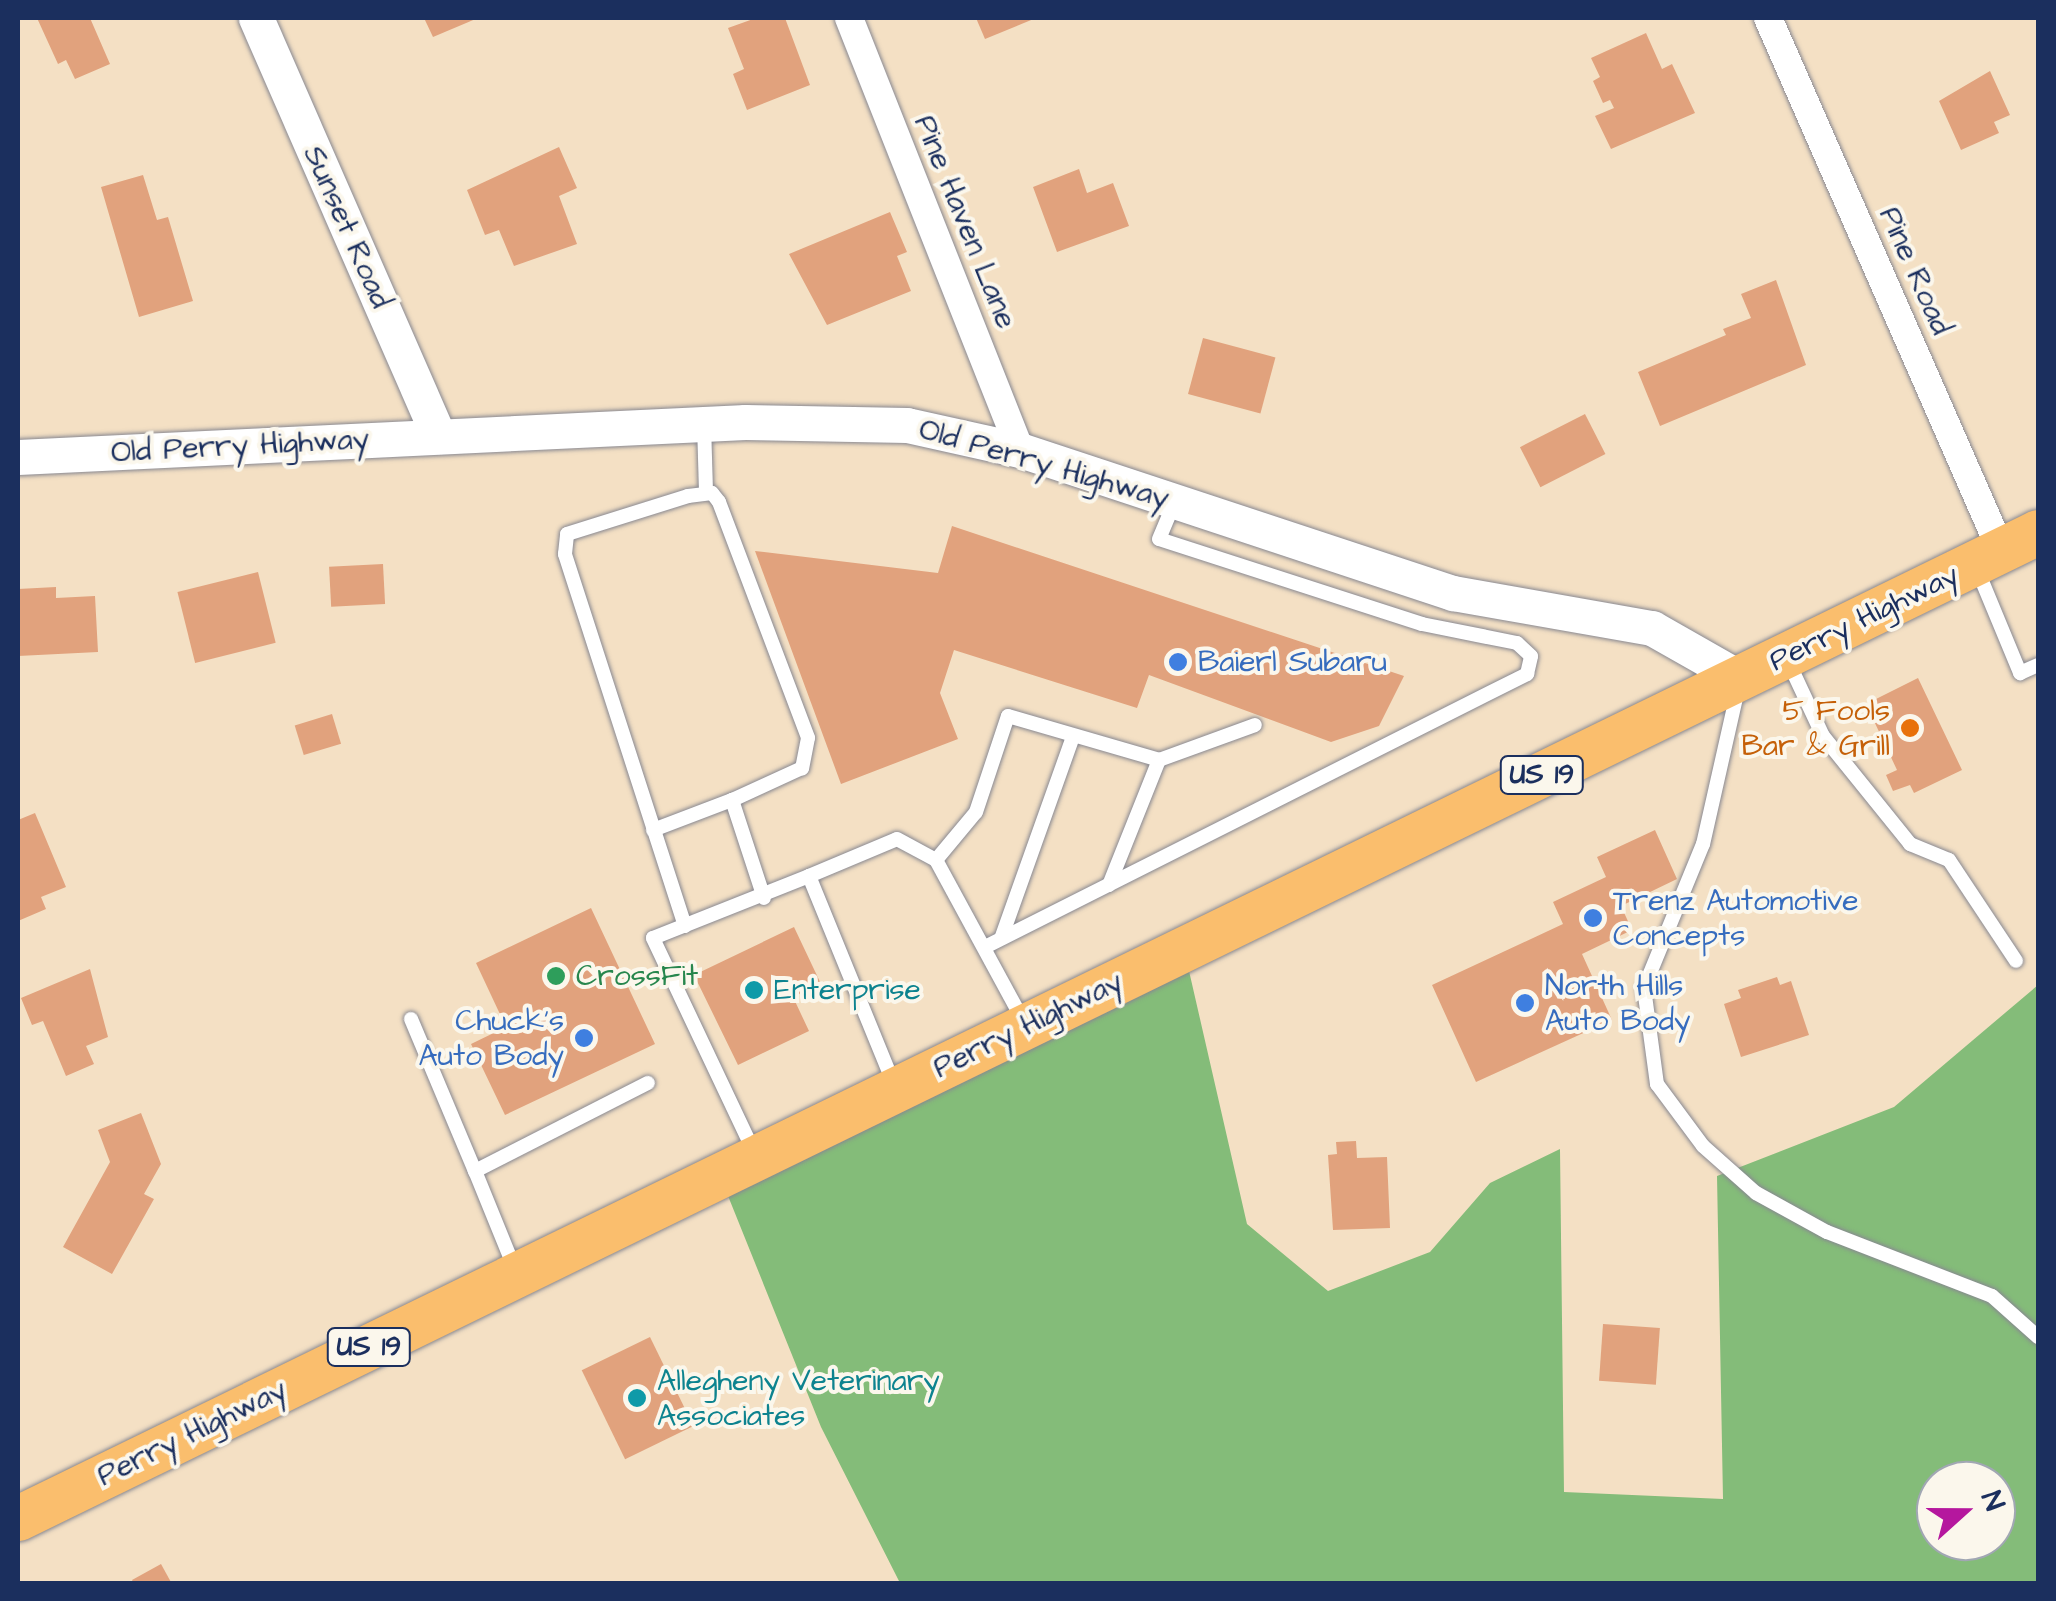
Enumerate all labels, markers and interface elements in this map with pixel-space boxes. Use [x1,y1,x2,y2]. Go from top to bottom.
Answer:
street label: Pine Haven Lane [906,110,1024,334]
street label: Sunset Road [295,140,399,314]
street label: Pine Road [1871,202,1959,340]
street label: Old Perry Highway [915,411,1173,517]
street label: Old Perry Highway [110,421,370,471]
street label: Perry Highway [1764,557,1964,679]
place label: Baierl Subaru [1198,644,1387,680]
marker: Baierl Subaru [1167,651,1189,673]
place label: 5 Fools Bar & Grill [1741,693,1890,764]
marker: 5 Fools Bar & Grill [1899,717,1921,739]
road number: US 19 [1500,752,1584,798]
place label: Trenz Automotive Concepts [1613,883,1858,954]
marker: Trenz Automotive Concepts [1582,907,1604,929]
place label: CrossFit [576,958,698,994]
street label: Perry Highway [928,964,1128,1086]
marker: CrossFit [545,965,567,987]
place label: North Hills Auto Body [1545,968,1691,1038]
place label: Enterprise [774,972,921,1008]
marker: Enterprise [743,979,765,1001]
marker: North Hills Auto Body [1514,992,1536,1014]
place label: Chuck's Auto Body [418,1003,564,1074]
marker: Chuck's Auto Body [573,1027,595,1049]
road number: US 19 [326,1324,412,1370]
place label: Allegheny Veterinary Associates [657,1363,940,1434]
street label: Perry Highway [92,1372,292,1494]
marker: Allegheny Veterinary Associates [626,1387,648,1409]
north arrow [1916,1461,2016,1561]
text: N [1971,1486,2014,1516]

